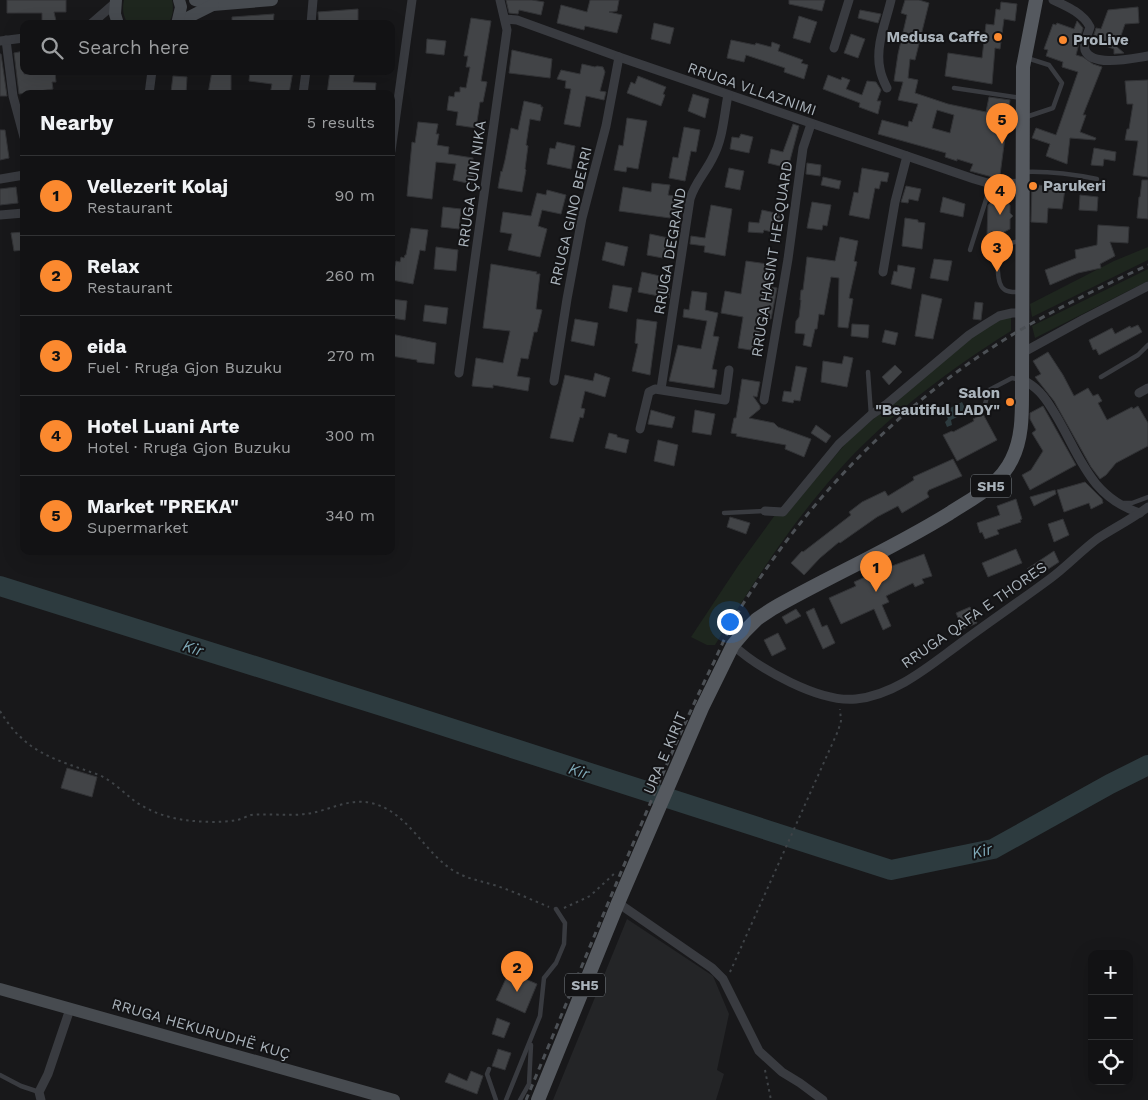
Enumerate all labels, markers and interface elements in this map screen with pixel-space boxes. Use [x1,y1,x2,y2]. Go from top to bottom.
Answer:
search box [20,20,395,75]
place label: Medusa Caffe [886,28,988,46]
marker: Medusa Caffe [992,31,1004,43]
place label: ProLive [1073,31,1129,49]
icon: search [38,34,66,62]
marker: ProLive [1057,34,1069,46]
text: Search here [78,36,189,59]
street label: RRUGA VLLAZNIMI [685,59,819,119]
pin: 5 [986,103,1018,144]
text: Nearby [40,110,113,135]
text: 5 results [307,113,375,132]
street label: RRUGA ÇUN NIKA [454,119,490,249]
street label: RRUGA GINO BERRI [546,145,596,287]
street label: RRUGA HASINT HECQUARD [748,160,796,358]
pin: 4 [984,174,1016,215]
text: Vellezerit Kolaj [87,175,228,198]
place label: Parukeri [1043,177,1106,195]
marker: Parukeri [1027,180,1039,192]
text: 1 [53,186,59,205]
text: 90 m [334,186,375,205]
street label: RRUGA DEGRAND [650,186,690,316]
text: Restaurant [87,198,173,217]
pin: 3 [981,231,1013,272]
text: Relax [87,255,140,278]
text: 2 [51,266,61,285]
text: 260 m [325,266,375,285]
text: Restaurant [87,278,173,297]
text: eida [87,335,126,358]
text: 3 [51,346,61,365]
text: 270 m [327,346,375,365]
text: Fuel · Rruga Gjon Buzuku [87,358,282,377]
place label: Salon "Beautiful LADY" [875,384,1000,419]
marker: Salon "Beautiful LADY" [1004,396,1016,408]
text: Hotel Luani Arte [87,415,240,438]
text: 4 [51,426,61,445]
text: 300 m [325,426,375,445]
text: Hotel · Rruga Gjon Buzuku [87,438,291,457]
road number: SH5 [971,474,1011,498]
text: Market "PREKA" [87,495,239,518]
text: 5 [51,506,61,525]
text: 340 m [325,506,375,525]
text: Supermarket [87,518,188,537]
pin: 1 [860,551,892,592]
street label: RRUGA QAFA E THORES [898,558,1050,672]
your location [717,609,743,635]
water label: Kir [180,636,206,660]
street label: URA E KIRIT [640,709,690,797]
water label: Kir [566,759,592,783]
water label: Kir [970,839,995,863]
map controls [1088,950,1133,1085]
button: + [1088,950,1133,995]
pin: 2 [501,951,533,992]
road number: SH5 [565,974,605,996]
street label: RRUGA HEKURUDHË KUÇ [110,995,292,1063]
button: − [1088,995,1133,1040]
button: locate [1088,1040,1133,1085]

